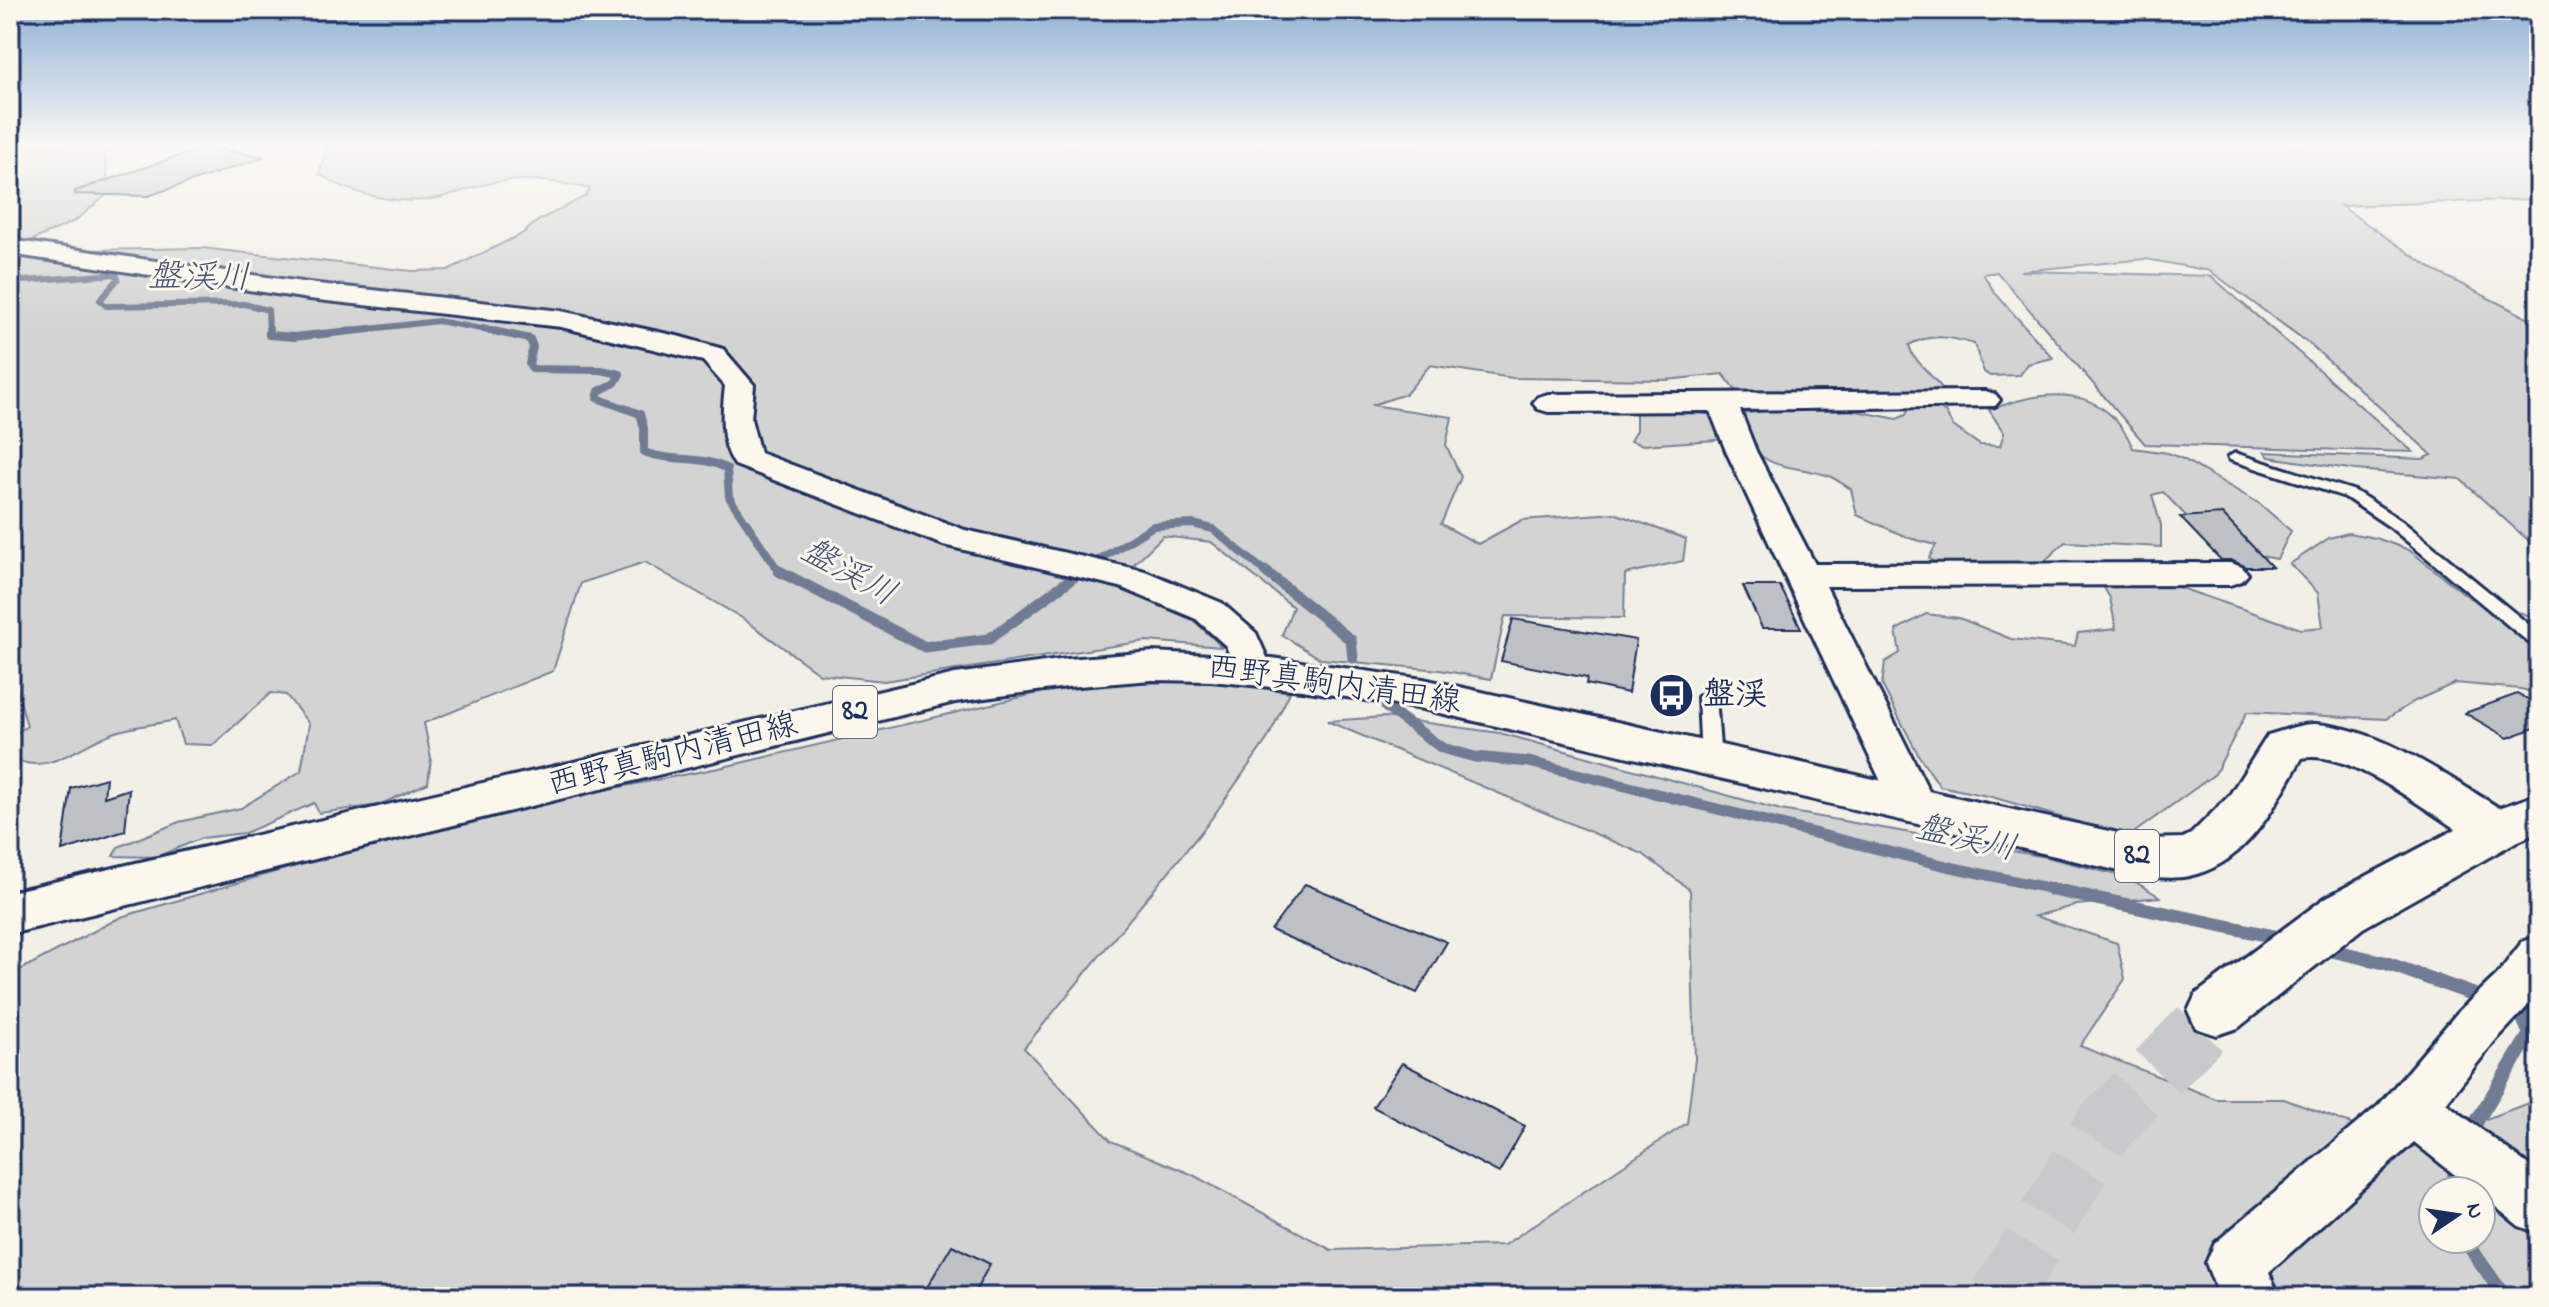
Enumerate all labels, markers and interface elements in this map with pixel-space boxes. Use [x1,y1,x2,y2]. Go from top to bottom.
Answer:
water label: 盤渓川 [148,253,250,305]
water label: 盤渓川 [791,527,905,621]
street label: 西野真駒内清田線 [1204,645,1464,727]
bus stop icon: 盤渓 [1648,672,1696,720]
place label: 盤渓 [1703,673,1767,720]
road number: 82 [833,686,877,738]
street label: 西野真駒内清田線 [543,702,803,810]
water label: 盤渓川 [1911,804,2021,876]
road number: 82 [2115,830,2159,882]
north arrow [2417,1175,2497,1255]
text: N [2456,1200,2491,1222]

